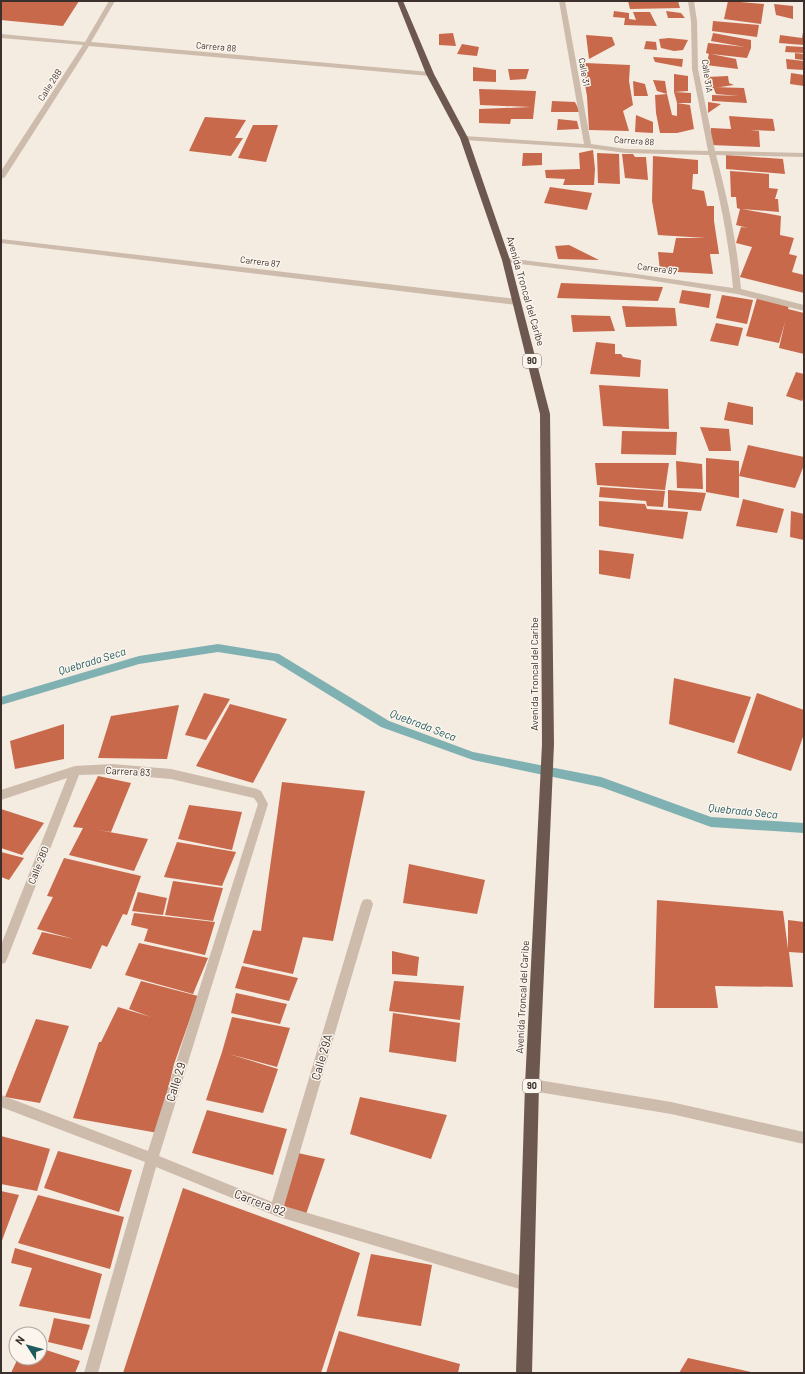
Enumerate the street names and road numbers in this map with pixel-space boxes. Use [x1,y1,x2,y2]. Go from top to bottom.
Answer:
street label: Carrera 88 [195,39,237,54]
street label: Calle 31 [577,57,592,87]
street label: Calle 31A [700,58,715,94]
street label: Calle 28B [35,67,64,103]
street label: Carrera 88 [614,134,655,147]
street label: Avenida Troncal del Caribe [505,235,547,347]
street label: Carrera 87 [240,254,281,269]
street label: Carrera 87 [637,260,678,277]
road number: 90 [523,354,541,368]
street label: Avenida Troncal del Caribe [528,617,540,731]
street label: Carrera 83 [105,764,151,778]
street label: Calle 28D [25,844,51,886]
street label: Avenida Troncal del Caribe [513,940,531,1054]
street label: Calle 29A [308,1032,334,1082]
street label: Calle 29 [162,1060,188,1103]
road number: 90 [523,1079,541,1093]
street label: Carrera 82 [233,1186,288,1218]

